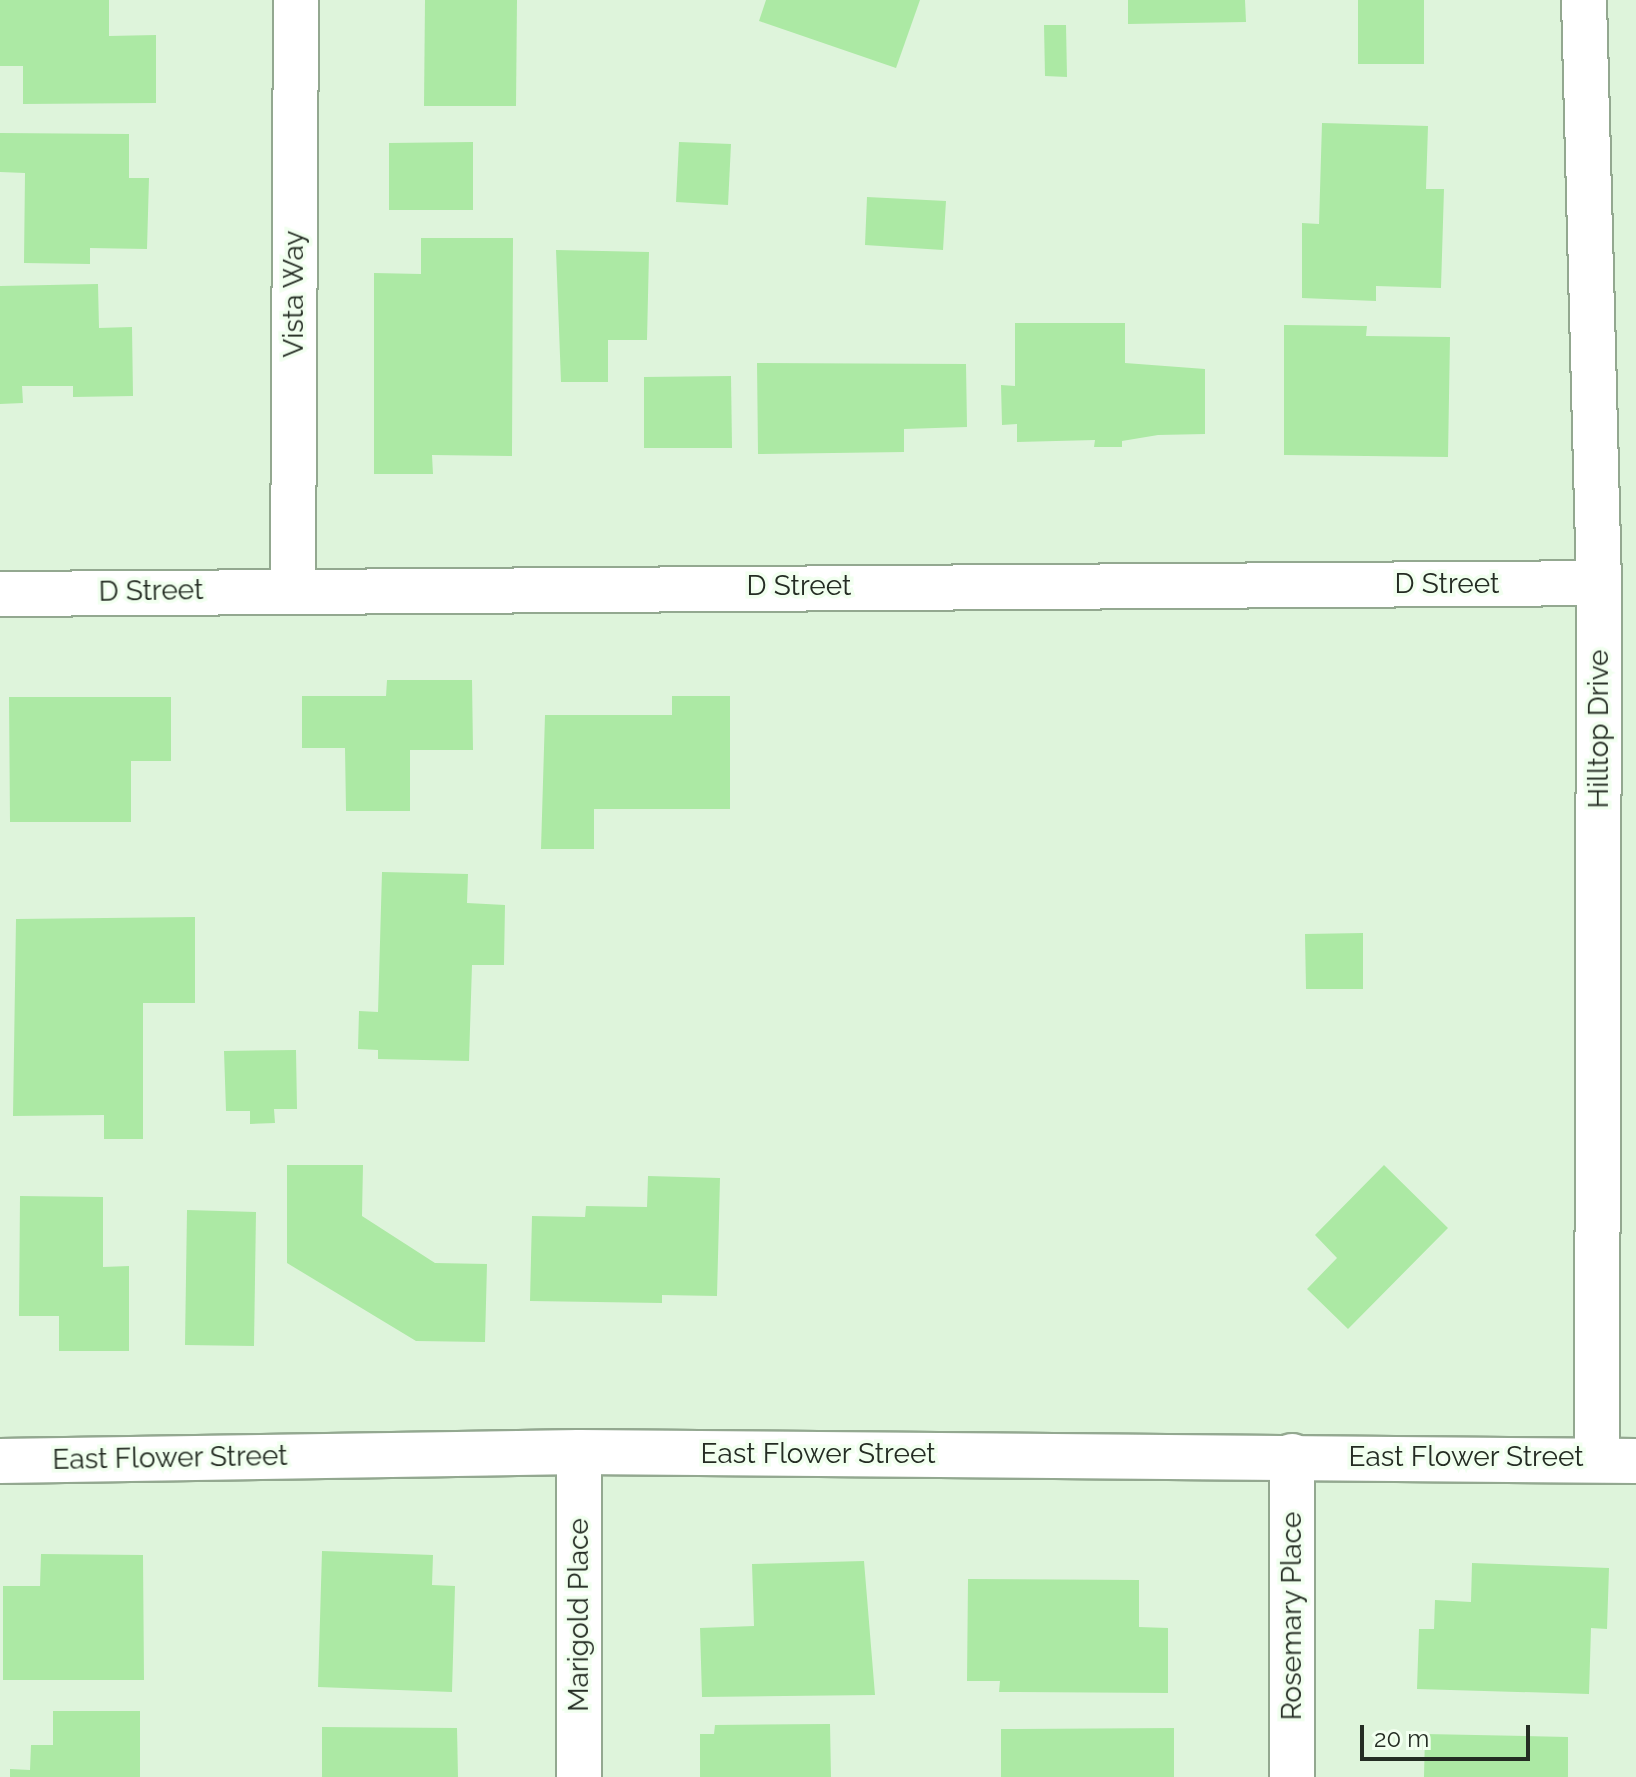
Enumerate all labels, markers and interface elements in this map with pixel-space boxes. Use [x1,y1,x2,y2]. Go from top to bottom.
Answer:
street label: Vista Way [277,230,311,358]
street label: D Street [1395,567,1499,601]
street label: D Street [747,569,851,603]
street label: D Street [98,573,204,609]
street label: Hilltop Drive [1582,649,1616,809]
street label: East Flower Street [700,1437,936,1471]
street label: East Flower Street [52,1439,288,1477]
street label: East Flower Street [1348,1440,1584,1474]
street label: Rosemary Place [1275,1511,1309,1721]
street label: Marigold Place [562,1518,596,1712]
scale bar [1364,1709,1534,1759]
text: 20 m [1374,1724,1429,1753]

